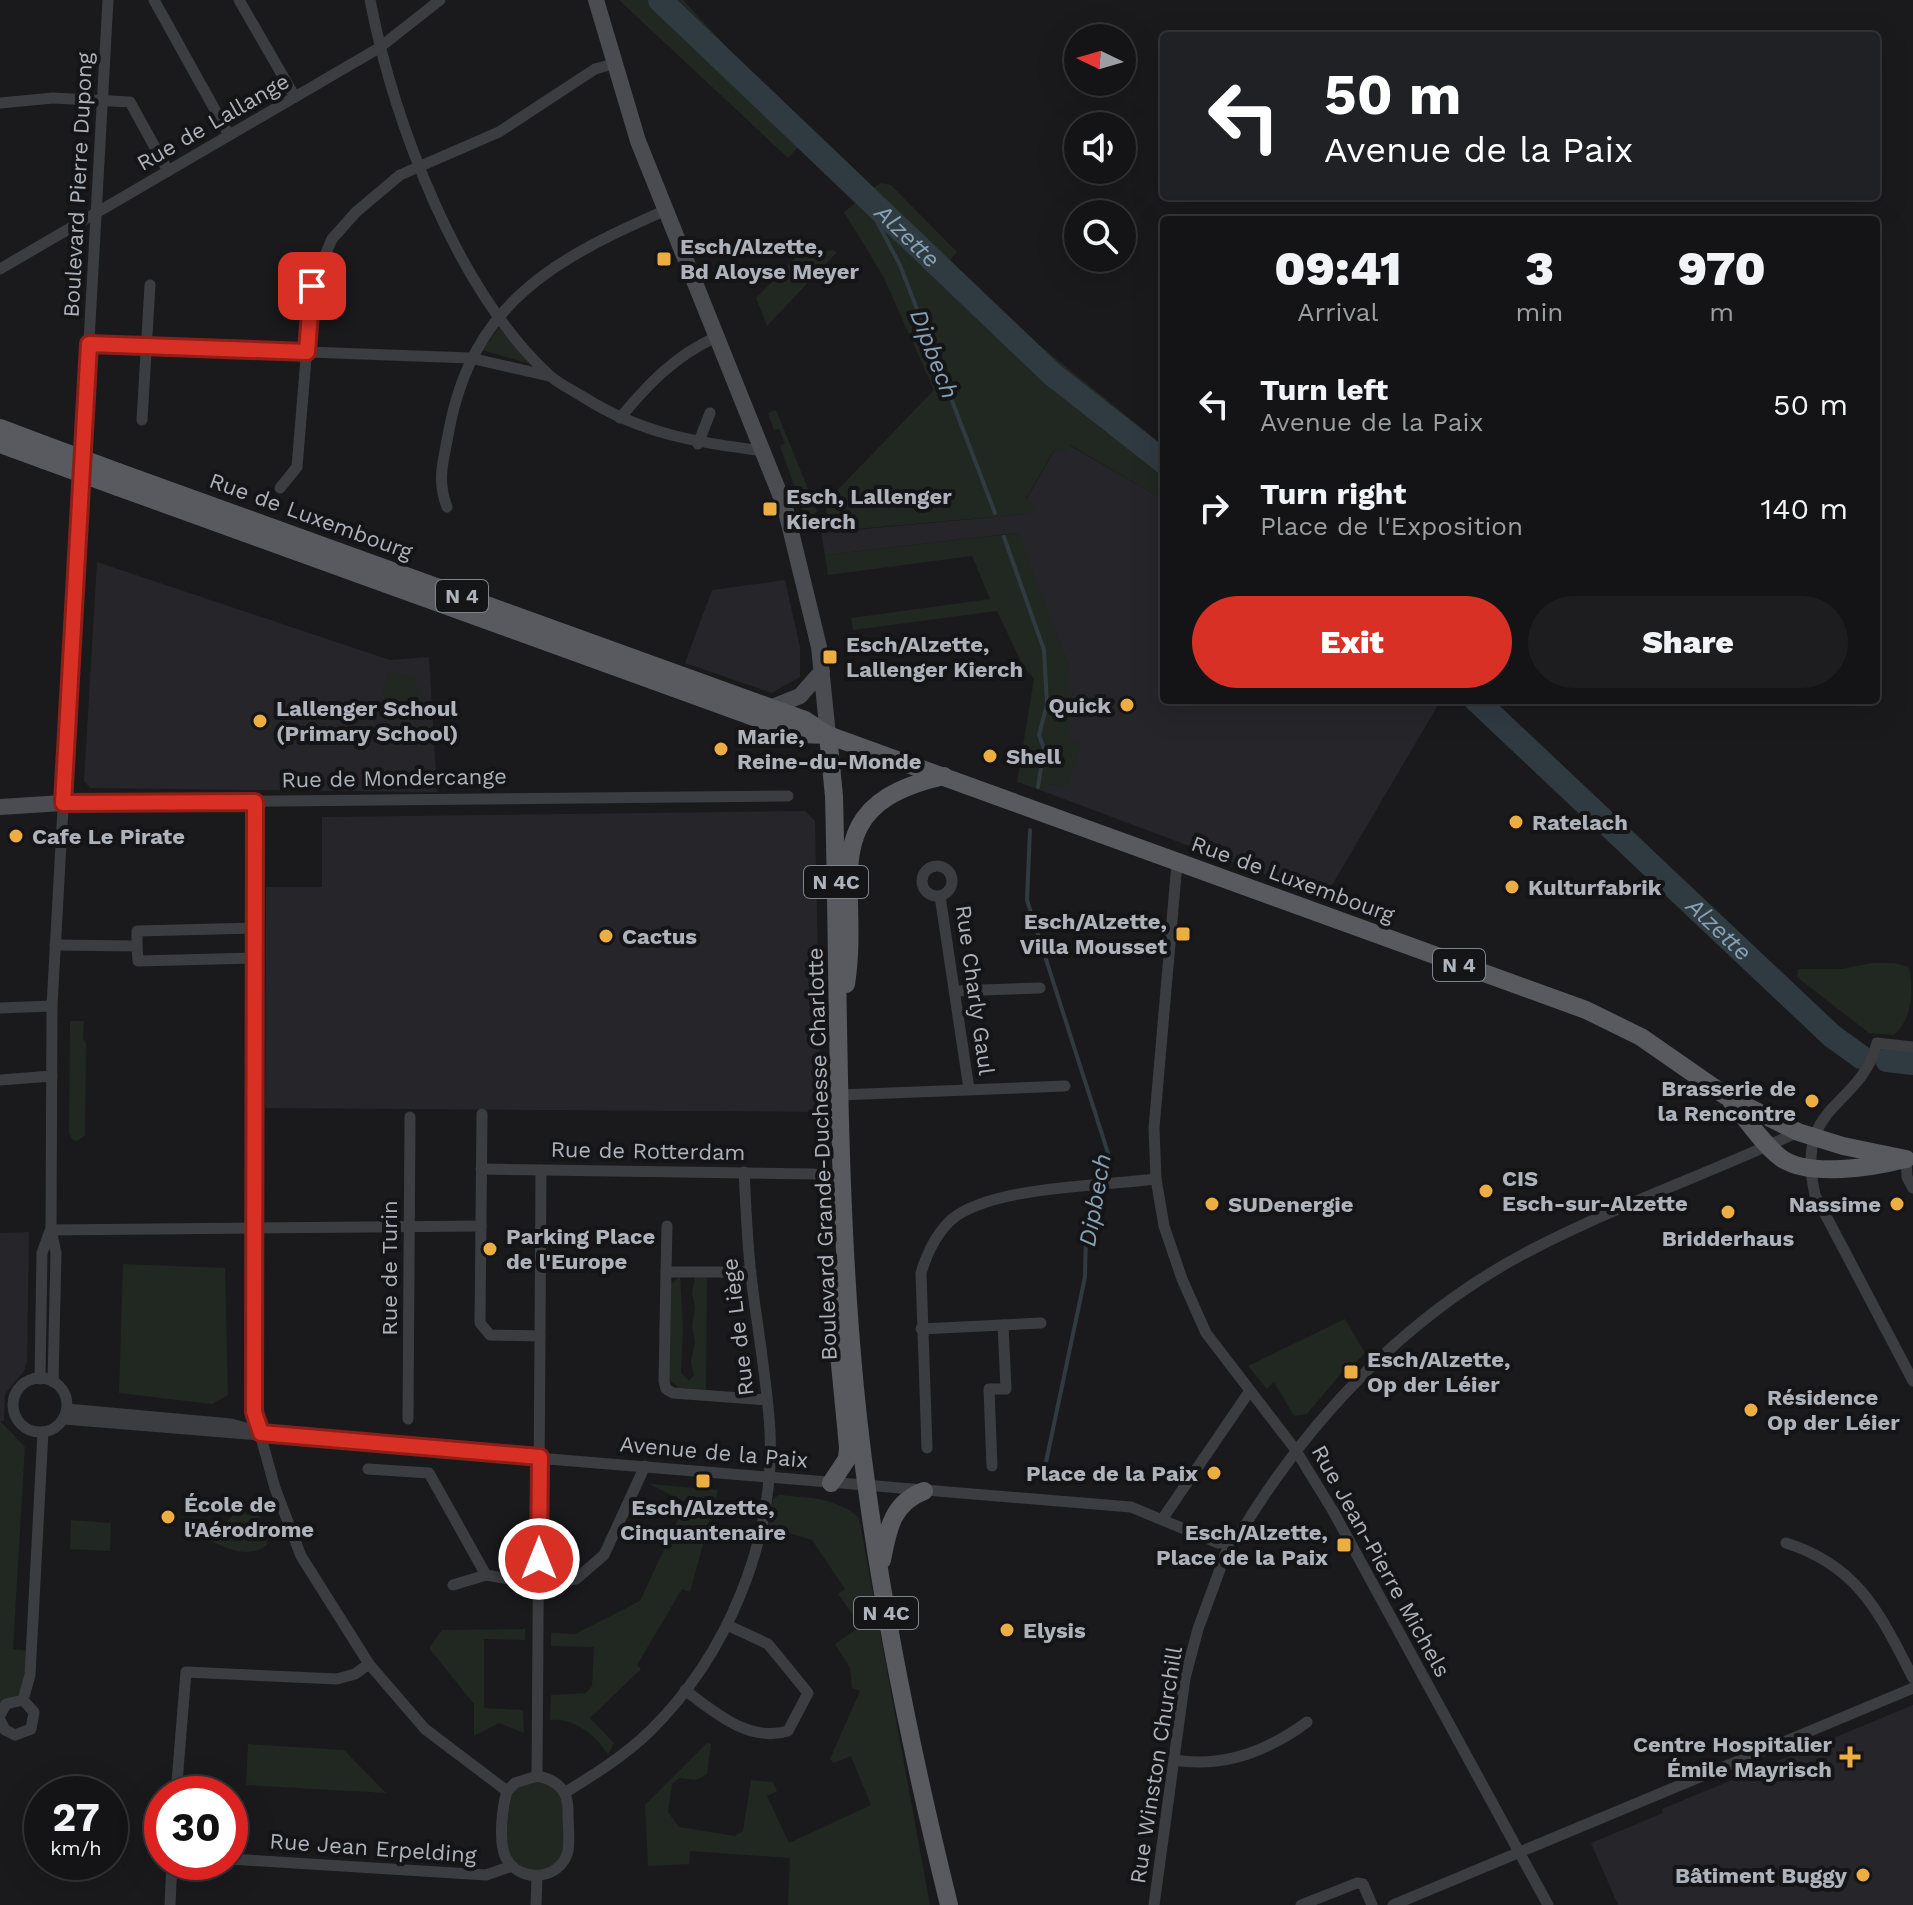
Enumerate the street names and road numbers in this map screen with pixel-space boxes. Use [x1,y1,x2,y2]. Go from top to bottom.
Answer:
street label: Boulevard Pierre Dupong [59,52,97,318]
street label: Rue de Lallange [132,68,294,176]
street label: Rue de Luxembourg [206,468,416,564]
road number: N 4 [436,580,488,612]
street label: Rue de Mondercange [281,764,507,792]
street label: Rue de Luxembourg [1188,831,1398,927]
road number: N 4C [804,866,868,898]
street label: Rue Charly Gaul [951,903,999,1077]
street label: Boulevard Grande-Duchesse Charlotte [802,947,842,1361]
road number: N 4 [1433,949,1485,981]
street label: Rue de Rotterdam [550,1137,746,1165]
street label: Rue de Turin [377,1200,402,1336]
street label: Rue de Liège [717,1257,759,1397]
street label: Avenue de la Paix [619,1431,809,1473]
street label: Rue Jean-Pierre Michels [1307,1441,1455,1681]
road number: N 4C [854,1597,918,1629]
street label: Rue Winston Churchill [1125,1644,1187,1885]
street label: Rue Jean Erpelding [269,1828,478,1868]

